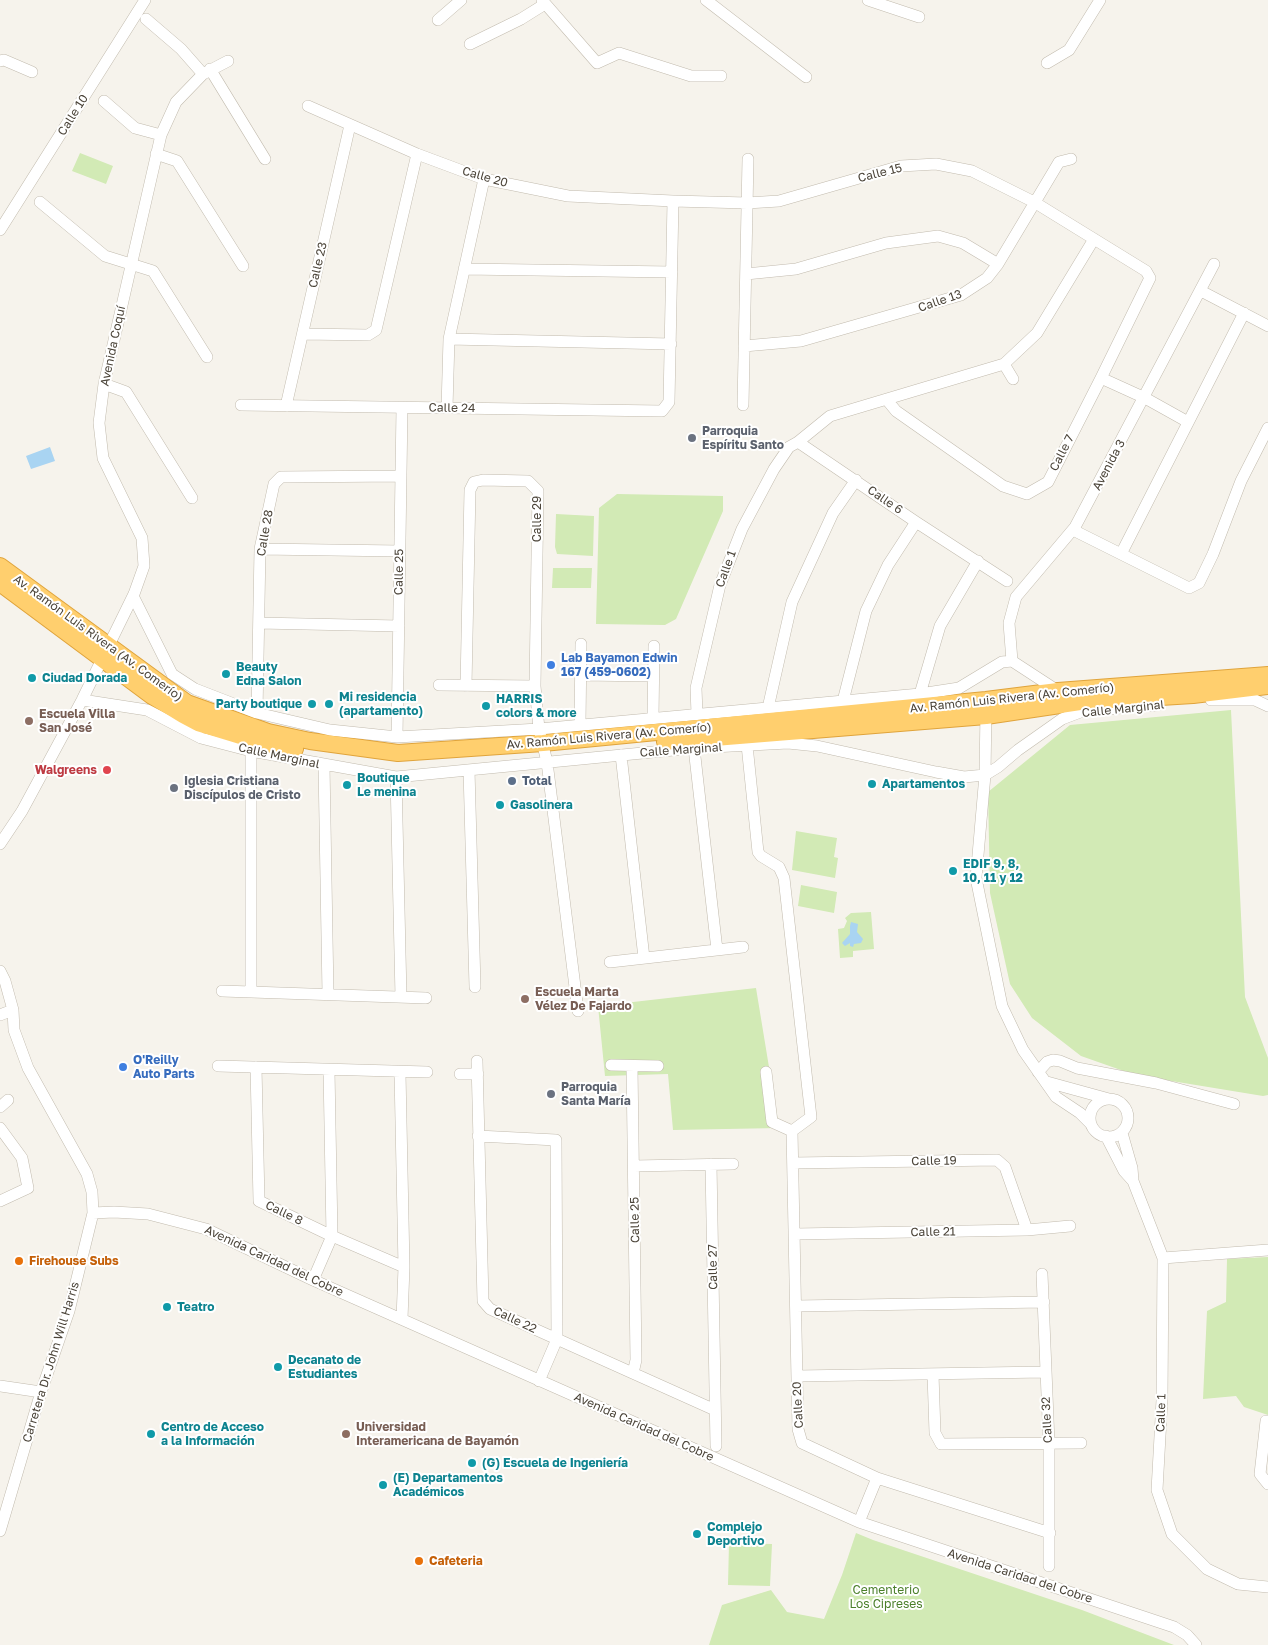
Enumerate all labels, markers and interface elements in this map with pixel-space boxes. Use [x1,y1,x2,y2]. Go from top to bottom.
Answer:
street label: Calle 10 [55,92,91,138]
street label: Calle 15 [856,161,904,185]
street label: Calle 20 [460,164,510,190]
street label: Calle 23 [306,241,330,289]
street label: Calle 13 [916,287,964,315]
street label: Avenida Coquí [97,305,129,387]
street label: Calle 24 [429,400,475,416]
place label: Parroquia Espíritu Santo [702,424,784,452]
marker: Parroquia Espíritu Santo [686,432,698,444]
street label: Calle 7 [1047,432,1077,474]
street label: Avenida 3 [1090,437,1128,493]
street label: Calle 6 [865,483,905,517]
street label: Calle 29 [530,496,544,542]
street label: Calle 28 [254,509,276,557]
street label: Calle 25 [391,549,407,595]
street label: Calle 1 [713,549,739,589]
street label: Av. Ramón Luis Rivera (Av. Comerío) [11,572,185,704]
place label: Lab Bayamon Edwin 167 (459-0602) [561,651,678,679]
marker: Lab Bayamon Edwin 167 (459-0602) [545,659,557,671]
place label: Beauty Edna Salon [236,660,301,688]
marker: Beauty Edna Salon [220,668,232,680]
place label: Ciudad Dorada [42,671,127,685]
marker: Ciudad Dorada [26,672,38,684]
street label: Av. Ramón Luis Rivera (Av. Comerío) [909,680,1115,716]
place label: Mi residencia (apartamento) [339,690,423,718]
place label: HARRIS colors & more [496,692,576,720]
place label: Party boutique [216,697,302,711]
marker: Party boutique [306,698,318,710]
marker: Mi residencia (apartamento) [323,698,335,710]
street label: Calle Marginal [1081,698,1165,720]
marker: HARRIS colors & more [480,700,492,712]
place label: Escuela Villa San José [39,707,115,735]
marker: Escuela Villa San José [23,715,35,727]
street label: Av. Ramón Luis Rivera (Av. Comerío) [506,720,712,752]
street label: Calle Marginal [237,740,321,772]
street label: Calle Marginal [639,740,723,760]
place label: Walgreens [35,763,97,777]
marker: Walgreens [101,764,113,776]
place label: Boutique Le menina [357,771,416,799]
place label: Iglesia Cristiana Discípulos de Cristo [184,774,301,802]
place label: Total [522,774,552,788]
marker: Total [506,775,518,787]
place label: Apartamentos [882,777,965,791]
marker: Apartamentos [866,778,878,790]
marker: Boutique Le menina [341,779,353,791]
marker: Iglesia Cristiana Discípulos de Cristo [168,782,180,794]
place label: Gasolinera [510,798,573,812]
marker: Gasolinera [494,799,506,811]
place label: EDIF 9, 8, 10, 11 y 12 [963,857,1023,885]
marker: EDIF 9, 8, 10, 11 y 12 [947,865,959,877]
place label: Escuela Marta Vélez De Fajardo [535,985,632,1013]
marker: Escuela Marta Vélez De Fajardo [519,993,531,1005]
place label: O'Reilly Auto Parts [133,1053,195,1081]
marker: O'Reilly Auto Parts [117,1061,129,1073]
place label: Parroquia Santa María [561,1080,631,1108]
marker: Parroquia Santa María [545,1088,557,1100]
street label: Calle 19 [911,1153,957,1169]
street label: Calle 25 [627,1197,643,1243]
street label: Calle 8 [263,1198,305,1228]
street label: Avenida Caridad del Cobre [202,1222,346,1300]
street label: Calle 21 [910,1224,956,1240]
street label: Calle 27 [705,1244,721,1290]
place label: Firehouse Subs [29,1254,119,1268]
marker: Firehouse Subs [13,1255,25,1267]
street label: Carretera Dr. John Will Harris [20,1280,82,1444]
place label: Teatro [177,1300,214,1314]
marker: Teatro [161,1301,173,1313]
street label: Calle 22 [491,1304,539,1336]
place label: Decanato de Estudiantes [288,1353,361,1381]
marker: Decanato de Estudiantes [272,1361,284,1373]
street label: Calle 20 [790,1381,806,1429]
street label: Avenida Caridad del Cobre [572,1390,716,1464]
street label: Calle 1 [1153,1394,1169,1432]
street label: Calle 32 [1039,1396,1055,1444]
place label: Centro de Acceso a la Información [161,1420,264,1448]
place label: Universidad Interamericana de Bayamón [356,1420,519,1448]
marker: Centro de Acceso a la Información [145,1428,157,1440]
marker: Universidad Interamericana de Bayamón [340,1428,352,1440]
place label: (G) Escuela de Ingeniería [482,1456,628,1470]
marker: (G) Escuela de Ingeniería [466,1457,478,1469]
place label: (E) Departamentos Académicos [393,1471,503,1499]
marker: (E) Departamentos Académicos [377,1479,389,1491]
place label: Complejo Deportivo [707,1520,764,1548]
marker: Complejo Deportivo [691,1528,703,1540]
street label: Avenida Caridad del Cobre [946,1546,1094,1606]
place label: Cafeteria [429,1554,483,1568]
marker: Cafeteria [413,1555,425,1567]
park label: Cementerio Los Cipreses [849,1583,923,1611]

